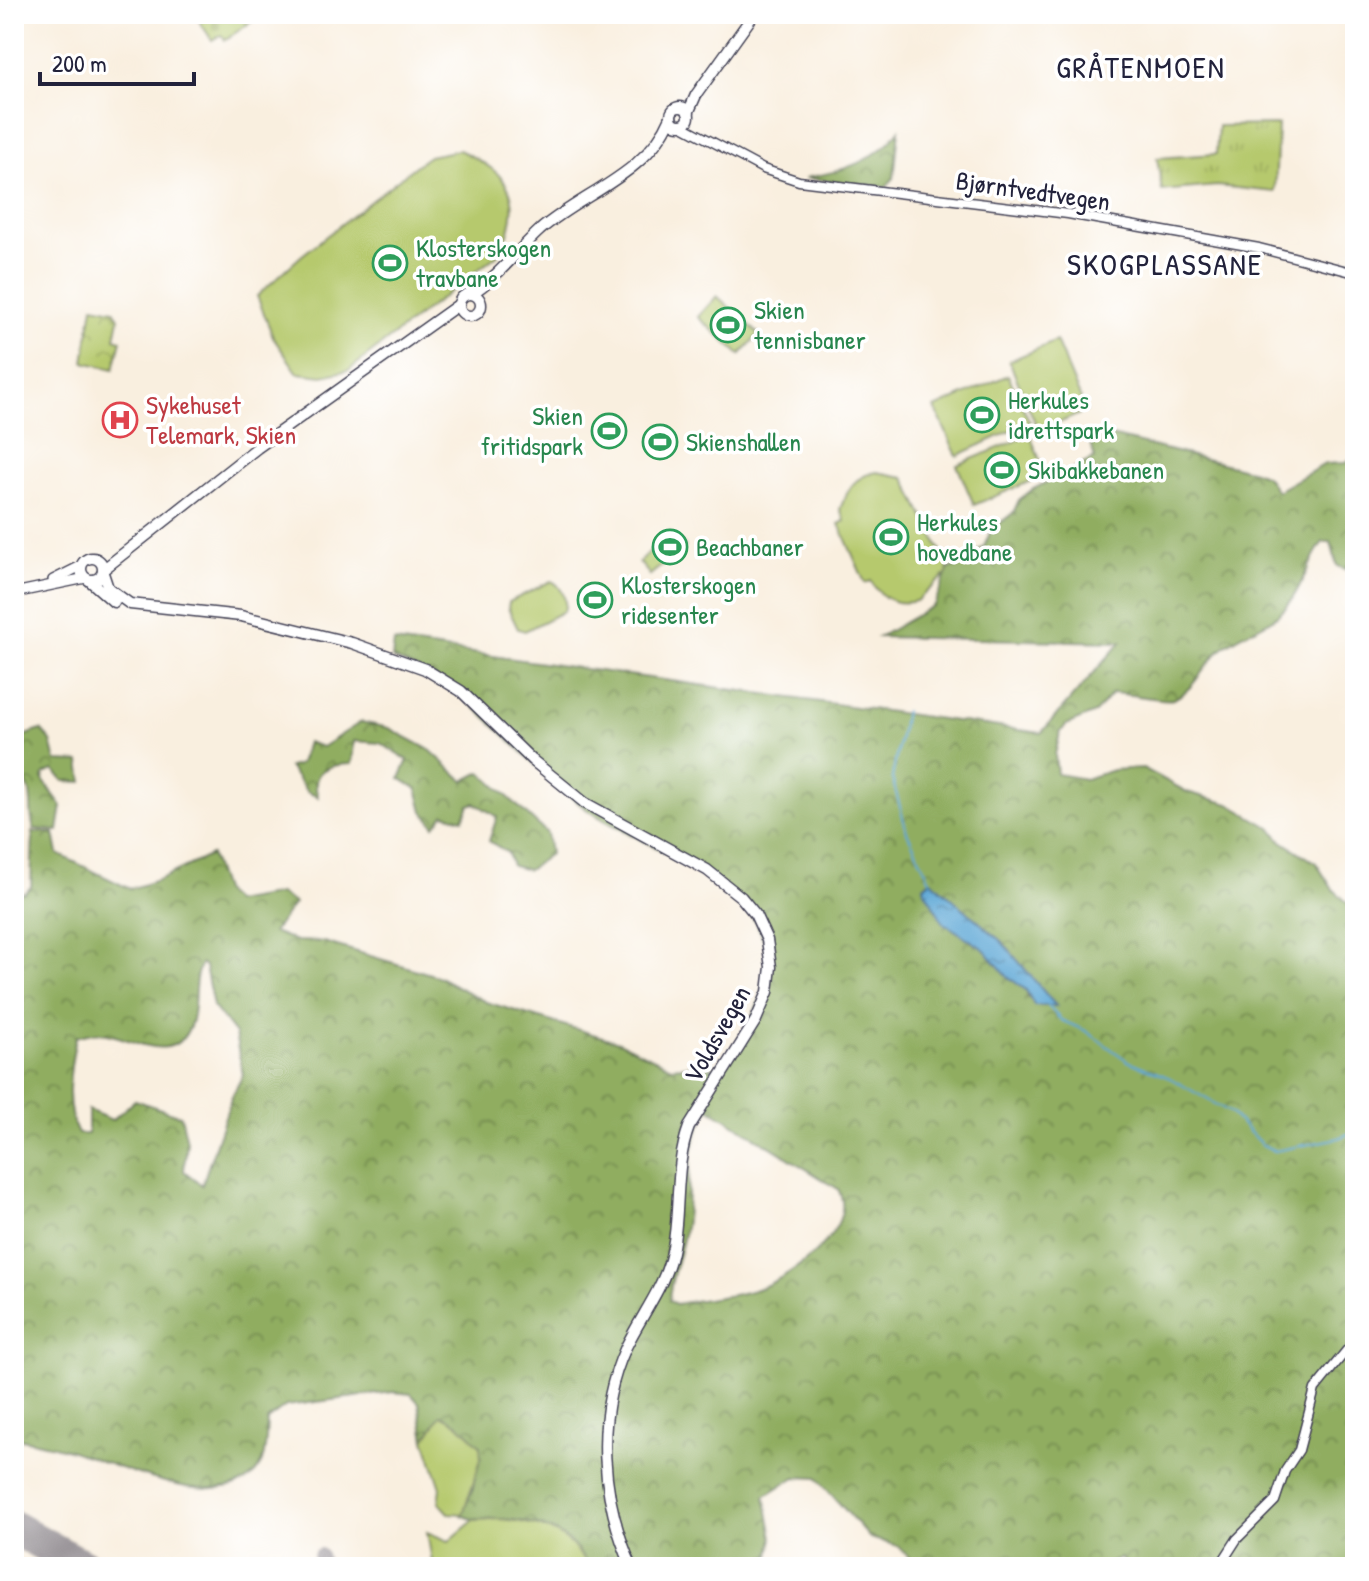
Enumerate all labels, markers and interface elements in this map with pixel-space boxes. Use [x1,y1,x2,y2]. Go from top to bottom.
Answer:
scale bar [40,36,194,86]
text: 200 m [52,47,107,79]
district label: GRÅTENMOEN [1056,47,1226,87]
street label: Bjørntvedtvegen [954,162,1112,219]
place label: Klosterskogen travbane [416,230,551,295]
sports icon: Klosterskogen travbane [371,244,409,282]
district label: SKOGPLASSANE [1067,244,1263,284]
place label: Skien tennisbaner [754,292,866,357]
sports icon: Skien tennisbaner [709,306,747,344]
place label: Herkules idrettspark [1008,382,1115,447]
place label: Sykehuset Telemark, Skien [146,387,296,452]
sports icon: Herkules idrettspark [963,396,1001,434]
place label: Skien fritidspark [481,398,583,463]
hospital icon: Sykehuset Telemark, Skien [101,401,139,439]
sports icon: Skien fritidspark [590,412,628,450]
sports icon: Skienshallen [641,423,679,461]
place label: Skienshallen [686,424,801,459]
sports icon: Skibakkebanen [983,451,1021,489]
place label: Skibakkebanen [1028,452,1164,487]
place label: Herkules hovedbane [917,504,1012,569]
sports icon: Herkules hovedbane [872,518,910,556]
sports icon: Beachbaner [651,528,689,566]
place label: Beachbaner [696,529,804,564]
place label: Klosterskogen ridesenter [621,567,756,632]
sports icon: Klosterskogen ridesenter [576,581,614,619]
street label: Voldsvegen [675,979,758,1089]

